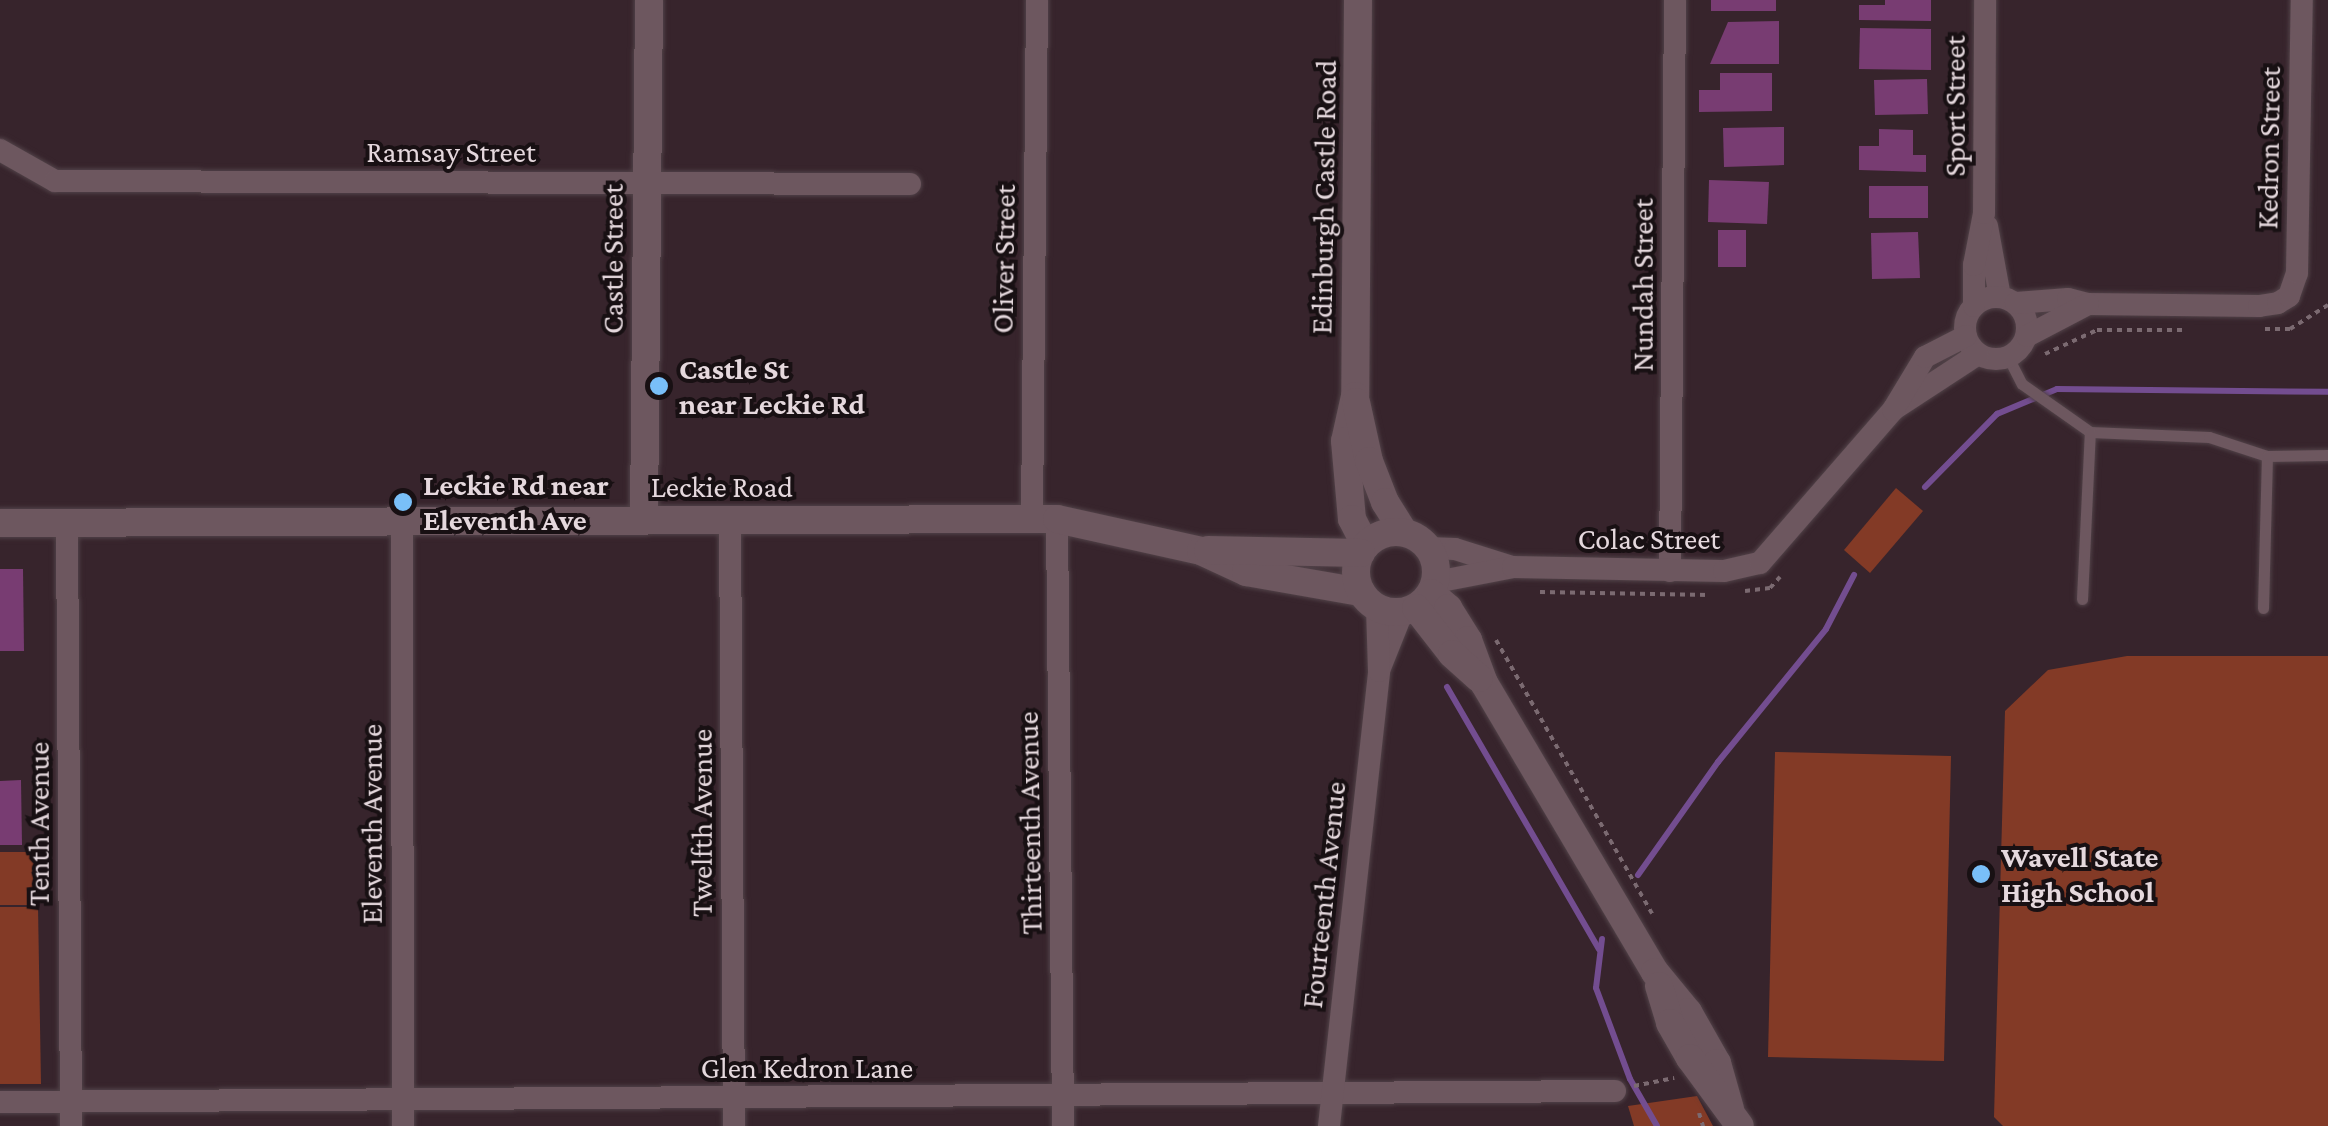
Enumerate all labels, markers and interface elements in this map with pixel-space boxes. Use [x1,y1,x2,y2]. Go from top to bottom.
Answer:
street label: Sport Street [1937,35,1973,177]
street label: Edinburgh Castle Road [1304,60,1344,334]
street label: Kedron Street [2250,66,2288,230]
street label: Ramsay Street [366,134,536,170]
street label: Castle Street [595,184,631,334]
street label: Oliver Street [985,184,1023,334]
street label: Nundah Street [1625,198,1661,372]
place label: Castle St near Leckie Rd [679,351,865,422]
marker: Castle St near Leckie Rd [648,375,670,397]
place label: Leckie Rd near Eleventh Ave [423,467,609,538]
street label: Leckie Road [651,469,793,505]
marker: Leckie Rd near Eleventh Ave [392,491,414,513]
street label: Colac Street [1578,521,1720,557]
street label: Thirteenth Avenue [1010,711,1050,935]
street label: Eleventh Avenue [354,724,390,924]
street label: Twelfth Avenue [684,729,720,917]
street label: Tenth Avenue [21,742,57,906]
street label: Fourteenth Avenue [1294,780,1354,1010]
place label: Wavell State High School [2001,839,2159,910]
marker: Wavell State High School [1970,863,1992,885]
street label: Glen Kedron Lane [701,1050,913,1086]

